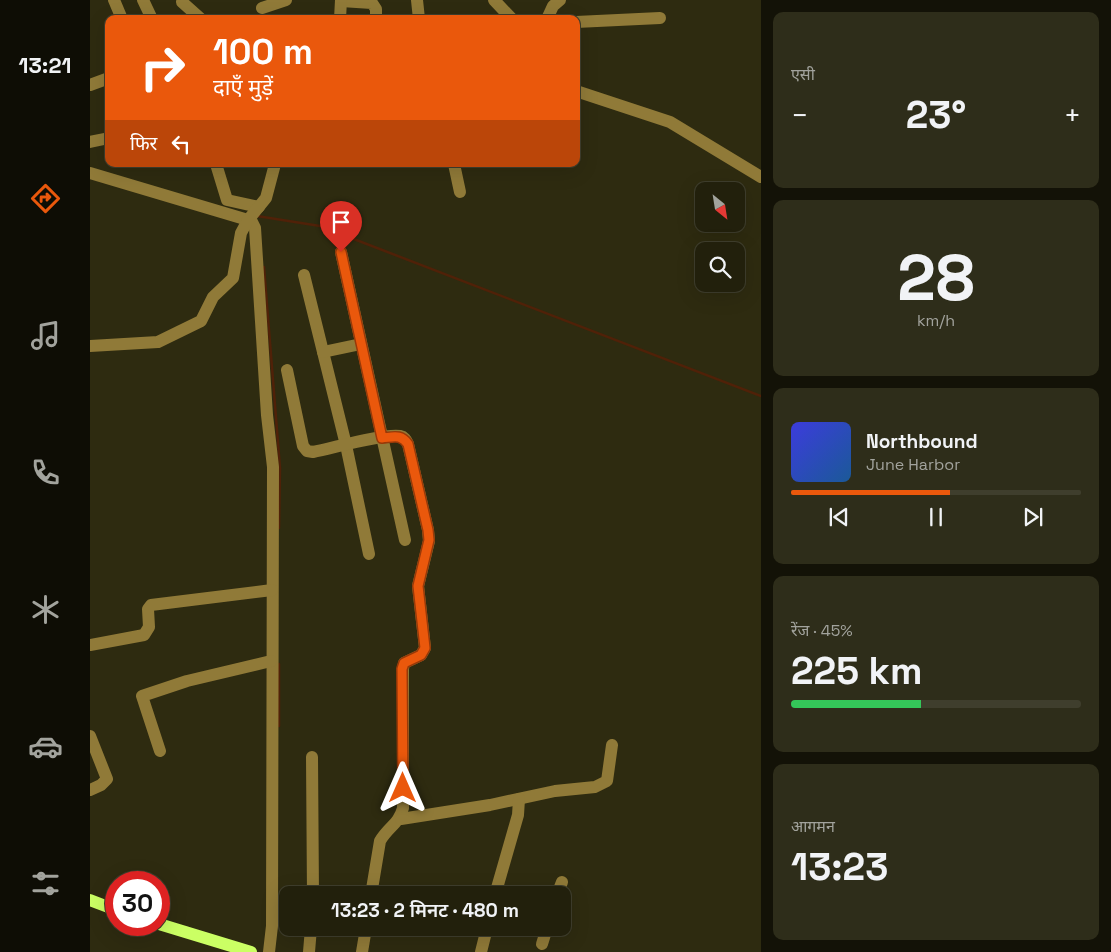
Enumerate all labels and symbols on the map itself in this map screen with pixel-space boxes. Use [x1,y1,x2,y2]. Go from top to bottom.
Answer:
north arrow [695,182,745,232]
pin [320,201,362,252]
position arrow [376,761,428,813]
speed limit sign: 30 [105,871,170,936]

